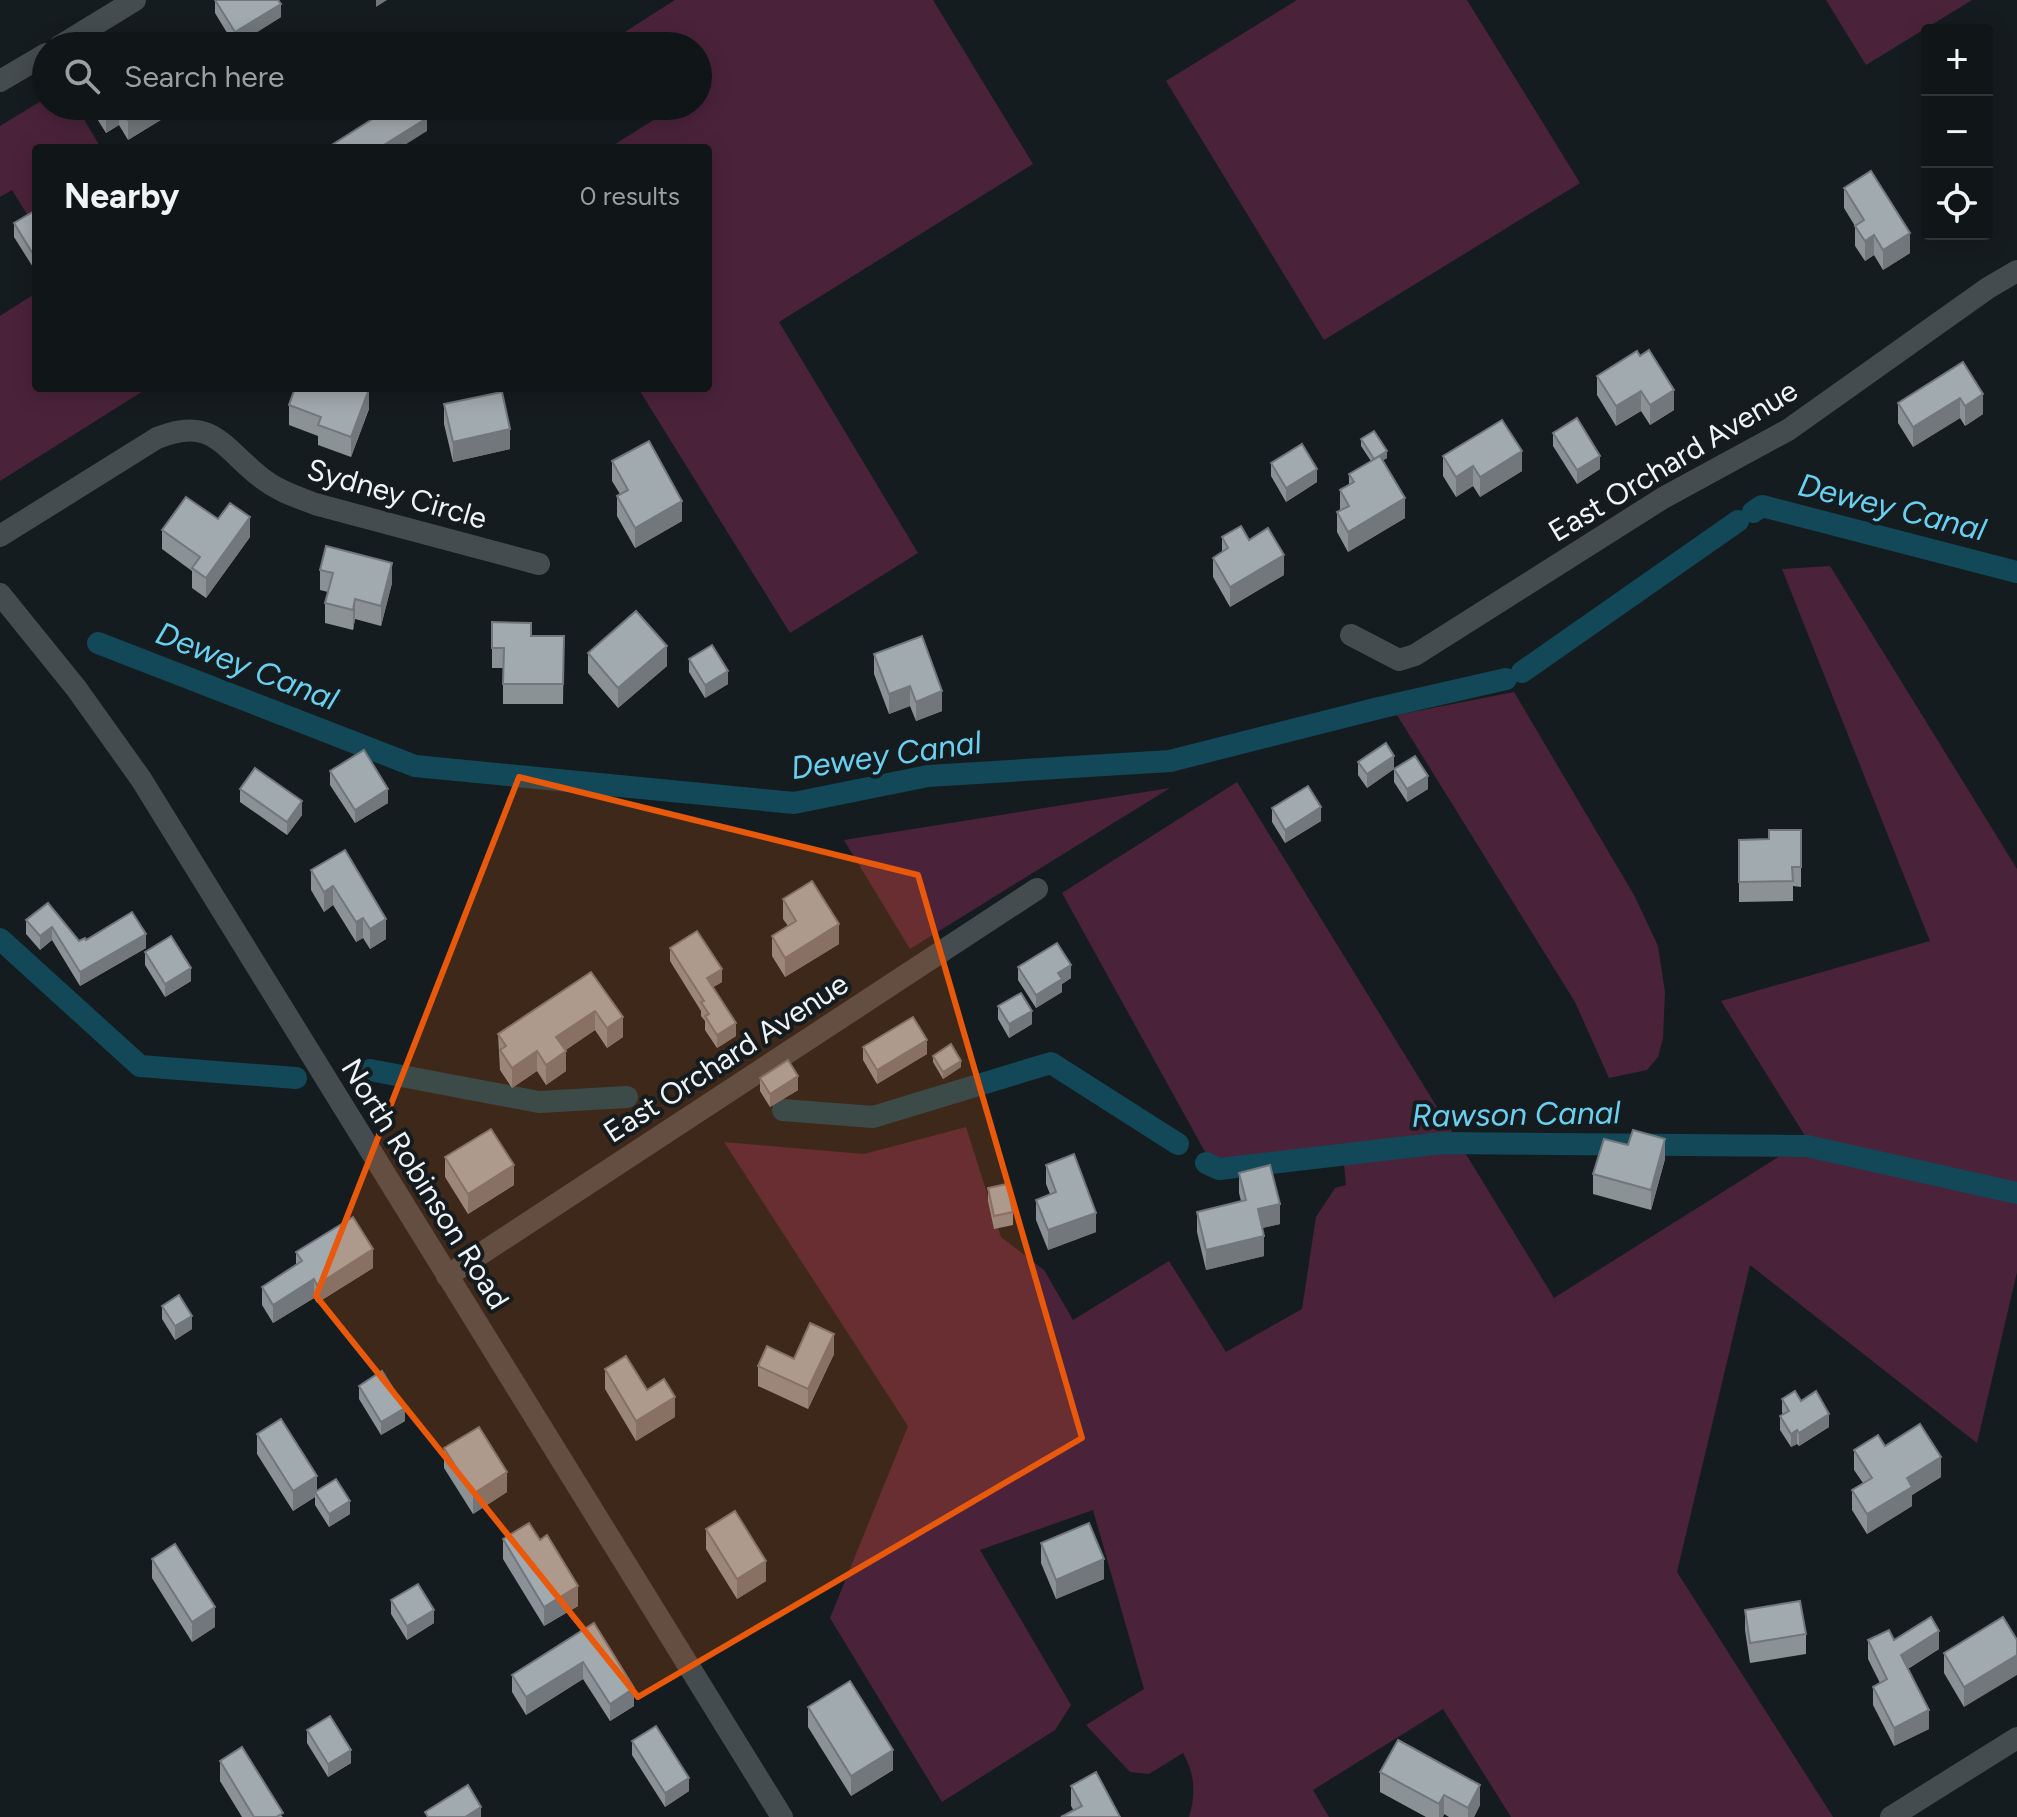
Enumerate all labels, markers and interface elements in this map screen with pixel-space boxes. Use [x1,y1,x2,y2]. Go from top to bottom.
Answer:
map controls [1921,24,1993,240]
button: + [1921,24,1993,96]
search box [32,32,712,120]
icon: search [60,54,104,98]
text: Search here [124,58,284,95]
button: − [1921,96,1993,168]
button: locate [1921,168,1993,240]
text: Nearby [64,176,179,217]
text: 0 results [580,180,680,212]
street label: East Orchard Avenue [1541,372,1804,550]
street label: Sydney Circle [303,450,491,537]
water label: Dewey Canal [1794,465,1991,549]
water label: Dewey Canal [151,614,344,718]
water label: Dewey Canal [788,723,985,787]
street label: East Orchard Avenue [597,965,855,1150]
street label: North Robinson Road [333,1052,518,1316]
water label: Rawson Canal [1411,1093,1622,1135]

